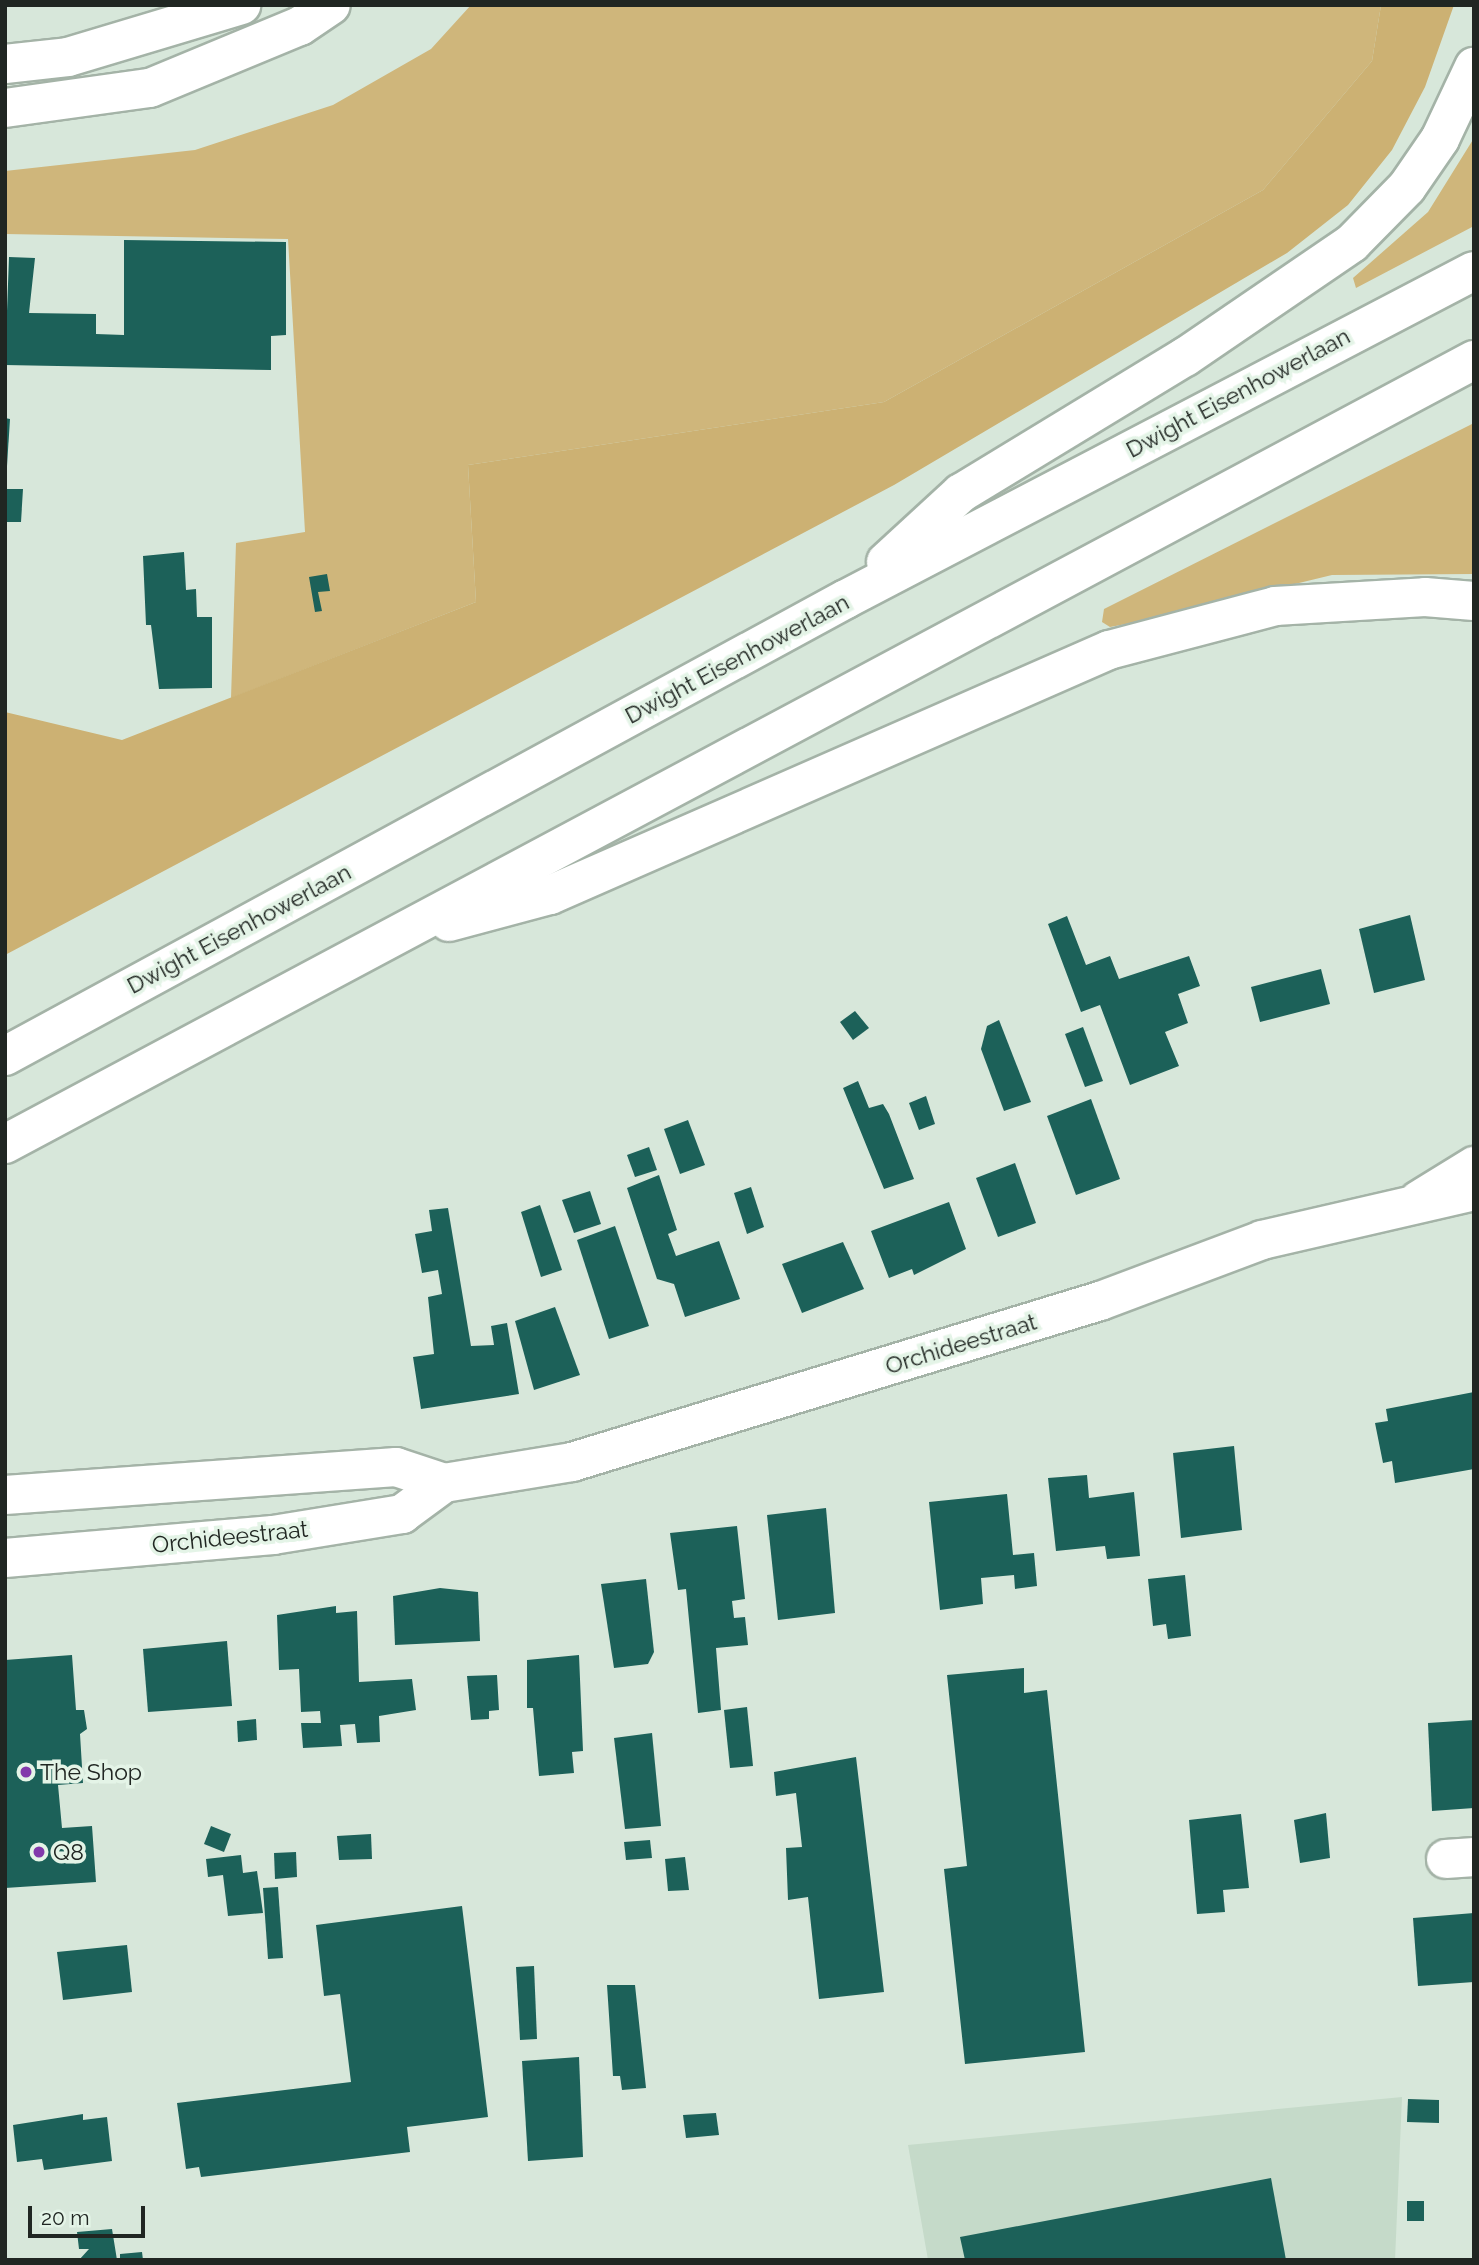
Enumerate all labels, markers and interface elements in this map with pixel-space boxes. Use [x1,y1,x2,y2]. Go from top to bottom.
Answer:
street label: Dwight Eisenhowerlaan [1121,322,1355,464]
street label: Dwight Eisenhowerlaan [620,588,854,730]
street label: Dwight Eisenhowerlaan [122,858,356,1000]
street label: Orchideestraat [882,1308,1040,1380]
street label: Orchideestraat [151,1515,309,1559]
place label: The Shop [40,1758,142,1786]
marker: The Shop [18,1764,34,1780]
place label: Q8 [53,1838,84,1866]
marker: Q8 [31,1844,47,1860]
scale bar [32,2192,149,2236]
text: 20 m [41,2205,89,2230]

